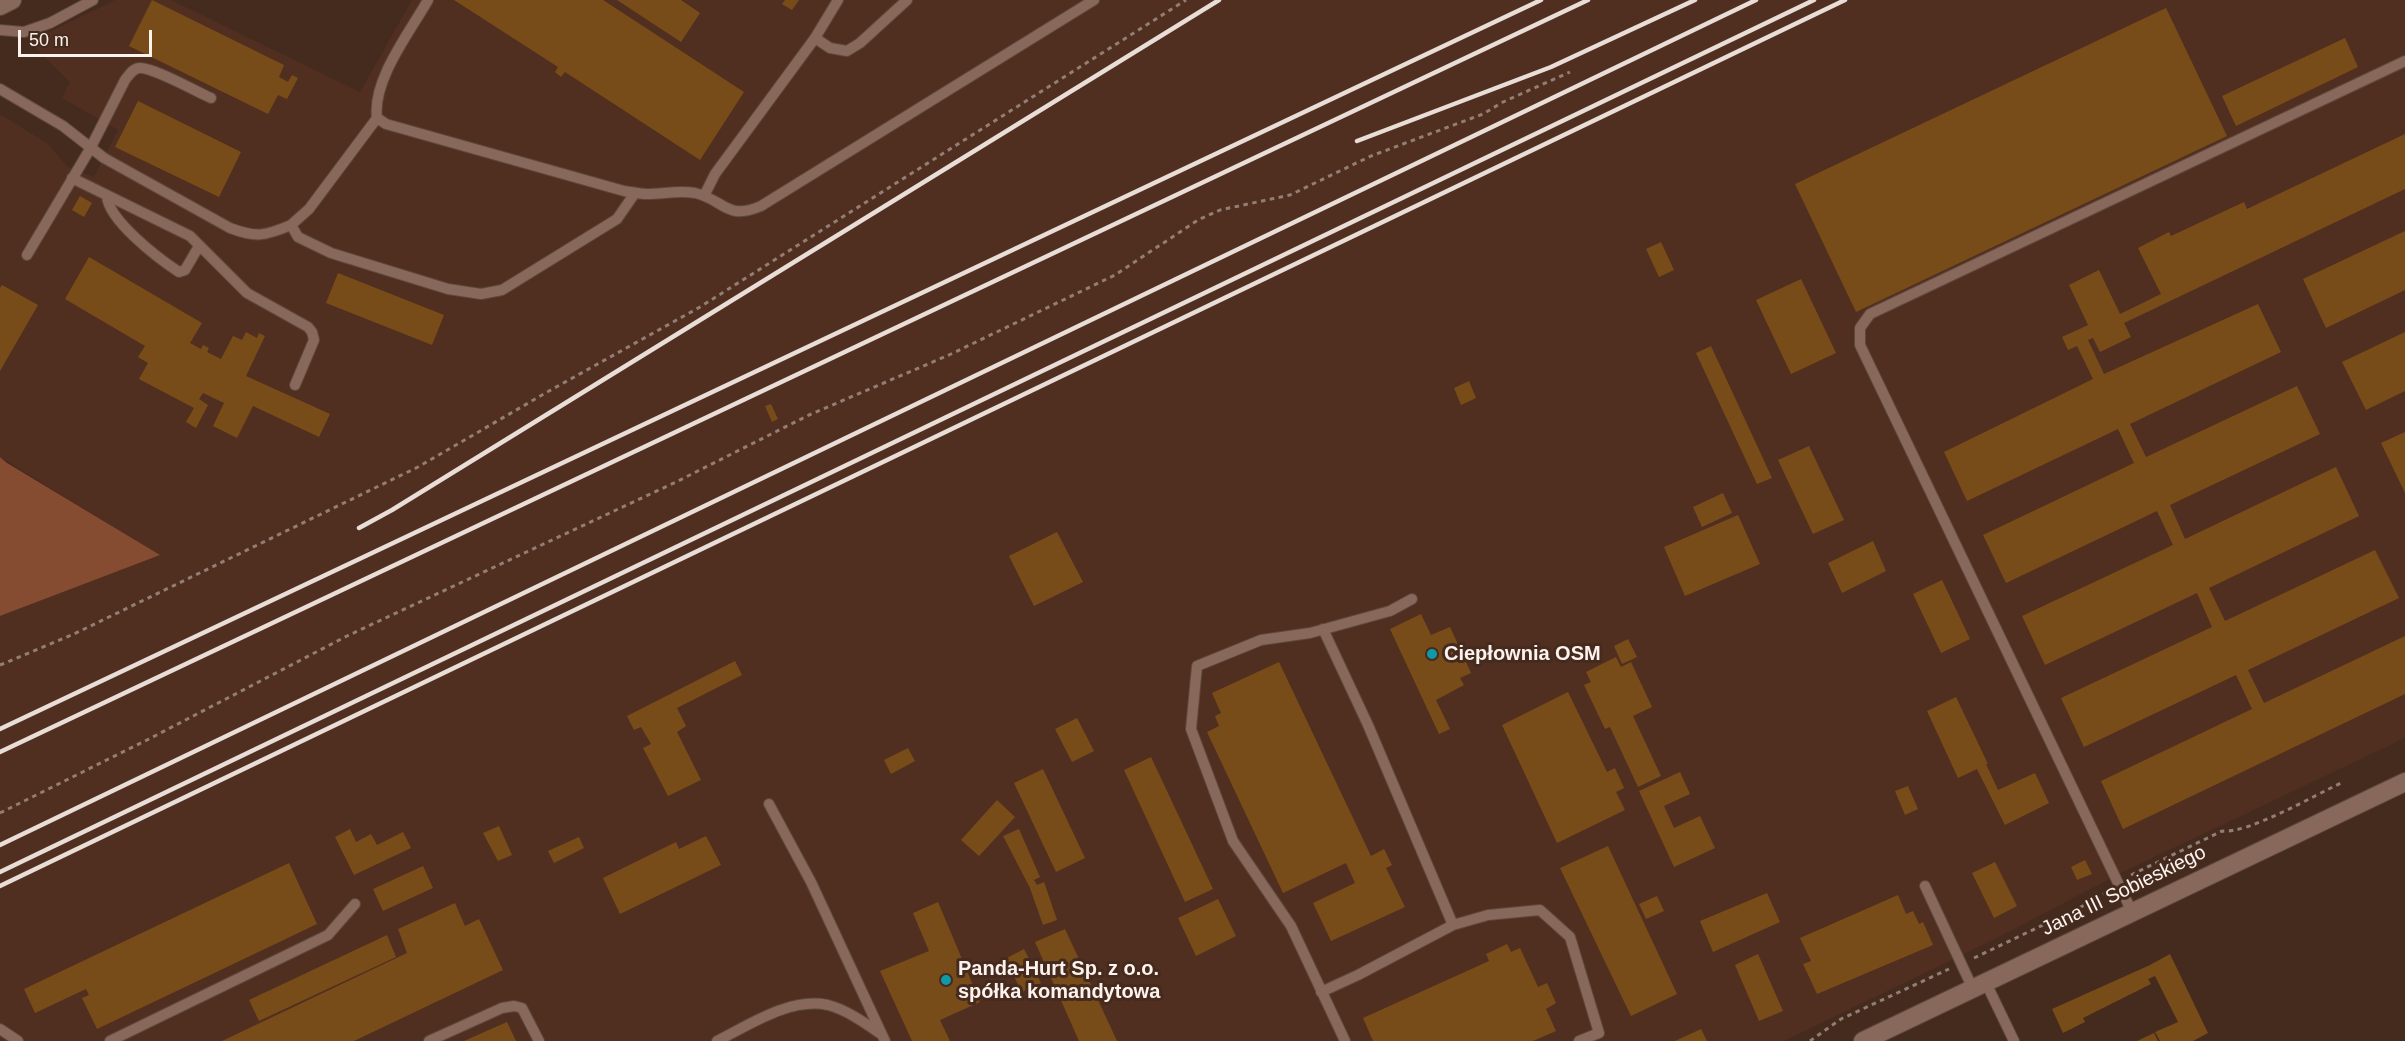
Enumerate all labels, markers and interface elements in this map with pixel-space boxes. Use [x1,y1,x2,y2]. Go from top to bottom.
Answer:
scale bar [21,18,154,56]
text: 50 m [29,30,69,50]
place label: Ciepłownia OSM [1444,642,1601,666]
marker: Ciepłownia OSM [1425,647,1439,661]
street label: Jana III Sobieskiego [2038,841,2210,941]
place label: Panda-Hurt Sp. z o.o. spółka komandytowa [958,957,1160,1004]
marker: Panda-Hurt Sp. z o.o. spółka komandytowa [939,973,953,987]

